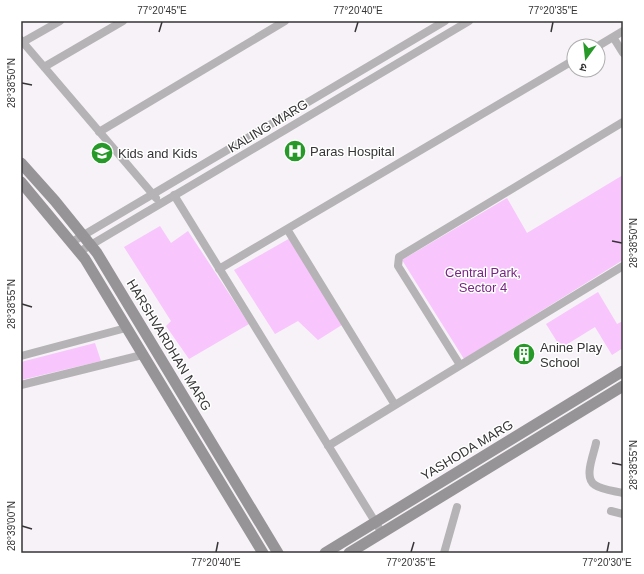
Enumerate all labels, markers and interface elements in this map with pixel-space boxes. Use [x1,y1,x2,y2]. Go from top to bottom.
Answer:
text: 77°20'45"E [137,5,187,16]
text: 77°20'40"E [333,5,383,16]
text: 77°20'35"E [528,5,578,16]
north arrow [566,38,606,78]
text: 28°38'50"N [6,58,17,108]
text: उ [578,61,588,74]
street label: KALING MARG [225,96,311,156]
hospital icon: Paras Hospital [282,138,308,164]
school or university icon: Kids and Kids [89,140,115,166]
place label: Paras Hospital [310,144,395,159]
place label: Kids and Kids [118,146,198,161]
text: 28°38'50"N [628,218,639,268]
park label: Central Park, Sector 4 [445,265,521,295]
street label: HARSHVARDHAN MARG [124,277,214,413]
text: 28°38'55"N [6,279,17,329]
place label: Anine Play School [540,340,603,370]
building icon: Anine Play School [511,341,537,367]
street label: YASHODA MARG [418,417,516,483]
text: 28°38'55"N [628,440,639,490]
text: 28°39'00"N [6,501,17,551]
text: 77°20'40"E [191,557,241,568]
text: 77°20'35"E [386,557,436,568]
text: 77°20'30"E [582,557,632,568]

